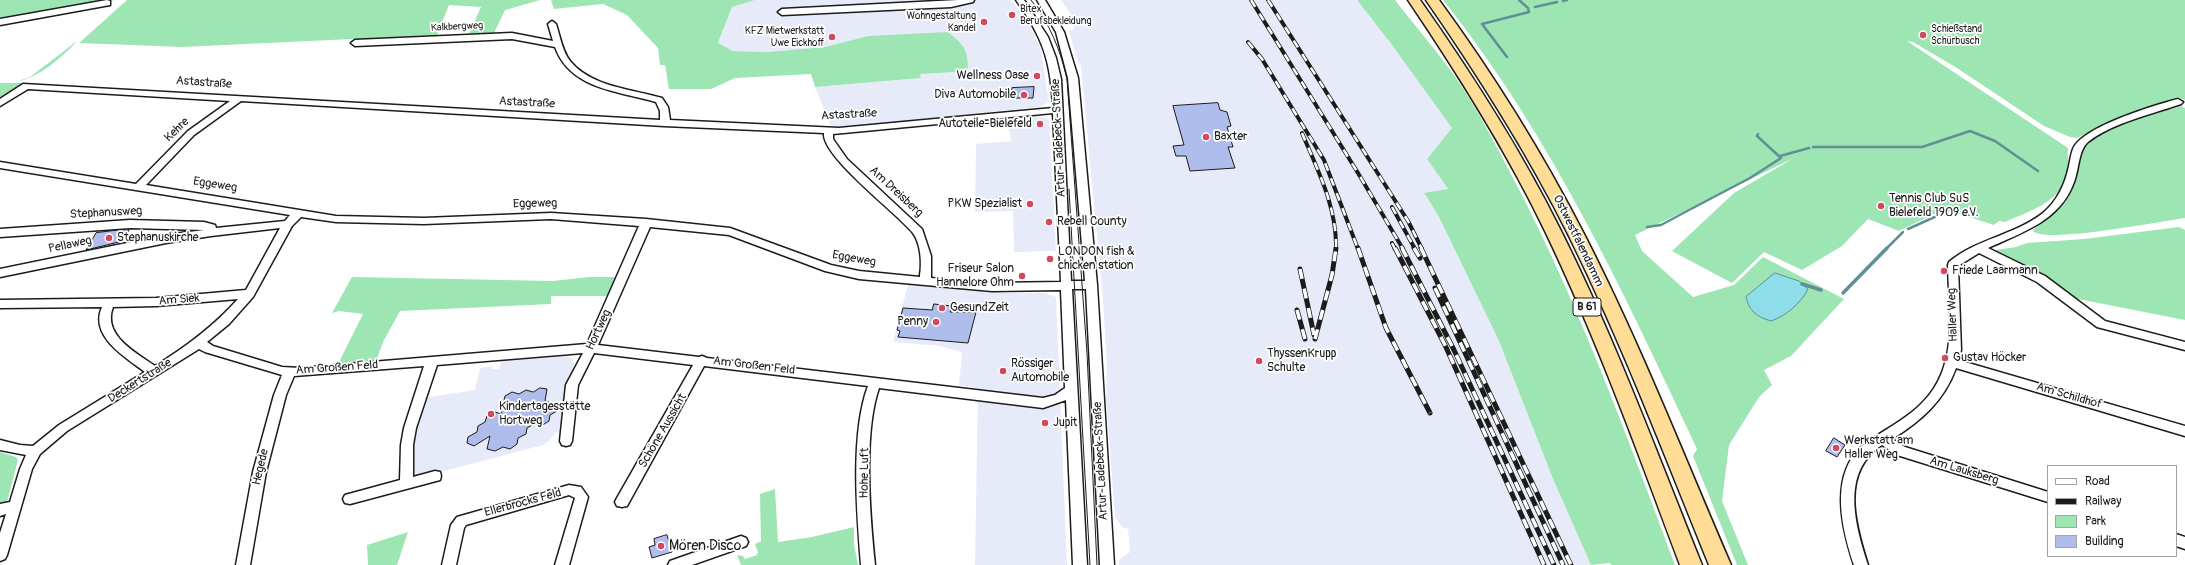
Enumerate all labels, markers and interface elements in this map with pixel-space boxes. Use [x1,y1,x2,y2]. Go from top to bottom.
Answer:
place label: Bitex Berufsbekleidung [1020,3,1091,26]
place label: Wohngestaltung Kandel [907,10,976,34]
marker: Bitex Berufsbekleidung [1007,10,1017,20]
marker: Wohngestaltung Kandel [979,17,989,27]
street label: Kalkbergweg [431,20,483,34]
place label: Schießstand Schürbusch [1931,23,1982,46]
place label: KFZ Mietwerkstatt Uwe Eickhoff [745,25,824,48]
marker: Schießstand Schürbusch [1918,30,1928,40]
marker: KFZ Mietwerkstatt Uwe Eickhoff [827,32,837,42]
place label: Wellness Oase [957,69,1029,83]
marker: Wellness Oase [1032,71,1042,81]
street label: Astastraße [176,74,232,92]
street label: Artur-Ladebeck-Straße [1049,78,1069,198]
place label: Diva Automobile [934,88,1016,102]
marker: Diva Automobile [1019,90,1029,100]
street label: Astastraße [499,94,555,112]
street label: Astastraße [821,106,877,124]
street label: Kehre [162,115,192,145]
place label: Autoteile-Bielefeld [938,117,1032,131]
marker: Autoteile-Bielefeld [1035,119,1045,129]
place label: Baxter [1214,130,1247,144]
marker: Baxter [1201,132,1211,142]
street label: Am Dreisberg [866,164,926,220]
street label: Eggeweg [192,174,238,196]
place label: Tennis Club SuS Bielefeld 1909 e.V. [1889,192,1979,220]
street label: Ostwestfalendamm [1550,193,1606,289]
street label: Eggeweg [513,196,557,212]
place label: PKW Spezialist [948,197,1022,211]
marker: PKW Spezialist [1025,199,1035,209]
marker: Tennis Club SuS Bielefeld 1909 e.V. [1876,201,1886,211]
street label: Stephanusweg [69,204,143,222]
place label: Rebell County [1057,215,1127,229]
marker: Rebell County [1044,217,1054,227]
place label: Stephanuskirche [117,231,199,245]
street label: Pellaweg [47,233,93,257]
marker: Stephanuskirche [104,233,114,243]
place label: LONDON fish & chicken station [1058,245,1134,273]
street label: Eggeweg [831,248,877,270]
marker: LONDON fish & chicken station [1045,254,1055,264]
place label: Friseur Salon Hannelore Ohm [936,262,1014,290]
place label: Friede Laarmann [1952,264,2038,278]
marker: Friede Laarmann [1939,266,1949,276]
marker: Friseur Salon Hannelore Ohm [1017,271,1027,281]
street label: Haller Weg [1945,288,1961,342]
street label: Am Siek [158,291,200,309]
road number: B 61 [1573,298,1601,316]
place label: GesundZeit [950,301,1009,315]
marker: GesundZeit [937,303,947,313]
street label: Hortweg [583,307,615,353]
place label: Penny [897,315,928,329]
marker: Penny [931,317,941,327]
place label: ThyssenKrupp Schulte [1267,347,1336,375]
place label: Gustav Höcker [1953,351,2026,365]
marker: Gustav Höcker [1940,353,1950,363]
street label: Am Großen Feld [712,354,796,378]
street label: Deckertstraße [106,356,174,406]
marker: ThyssenKrupp Schulte [1254,356,1264,366]
place label: Rössiger Automobile [1011,357,1069,385]
street label: Am Großen Feld [295,358,379,378]
marker: Rössiger Automobile [998,366,1008,376]
street label: Am Schildhof [2035,380,2103,412]
street label: Schöne Aussicht [636,391,690,471]
place label: Kindertagesstätte Hortweg [499,400,590,428]
street label: Artur-Ladebeck-Straße [1091,401,1111,521]
marker: Kindertagesstätte Hortweg [486,409,496,419]
place label: Jupit [1053,416,1077,430]
marker: Jupit [1040,418,1050,428]
place label: Werkstatt am Haller Weg [1844,434,1913,462]
marker: Werkstatt am Haller Weg [1831,443,1841,453]
street label: Hegede [250,447,272,487]
street label: Hohe Luft [857,448,873,498]
street label: Am Lauksberg [1928,454,2000,488]
legend [2047,465,2177,557]
text: Road [2085,474,2110,489]
street label: Ellerbrocks Feld [483,486,563,520]
text: Railway [2085,494,2121,509]
text: Park [2085,514,2106,529]
text: Building [2085,534,2124,549]
place label: Mören Disco [669,538,741,554]
marker: Mören Disco [656,541,666,551]

